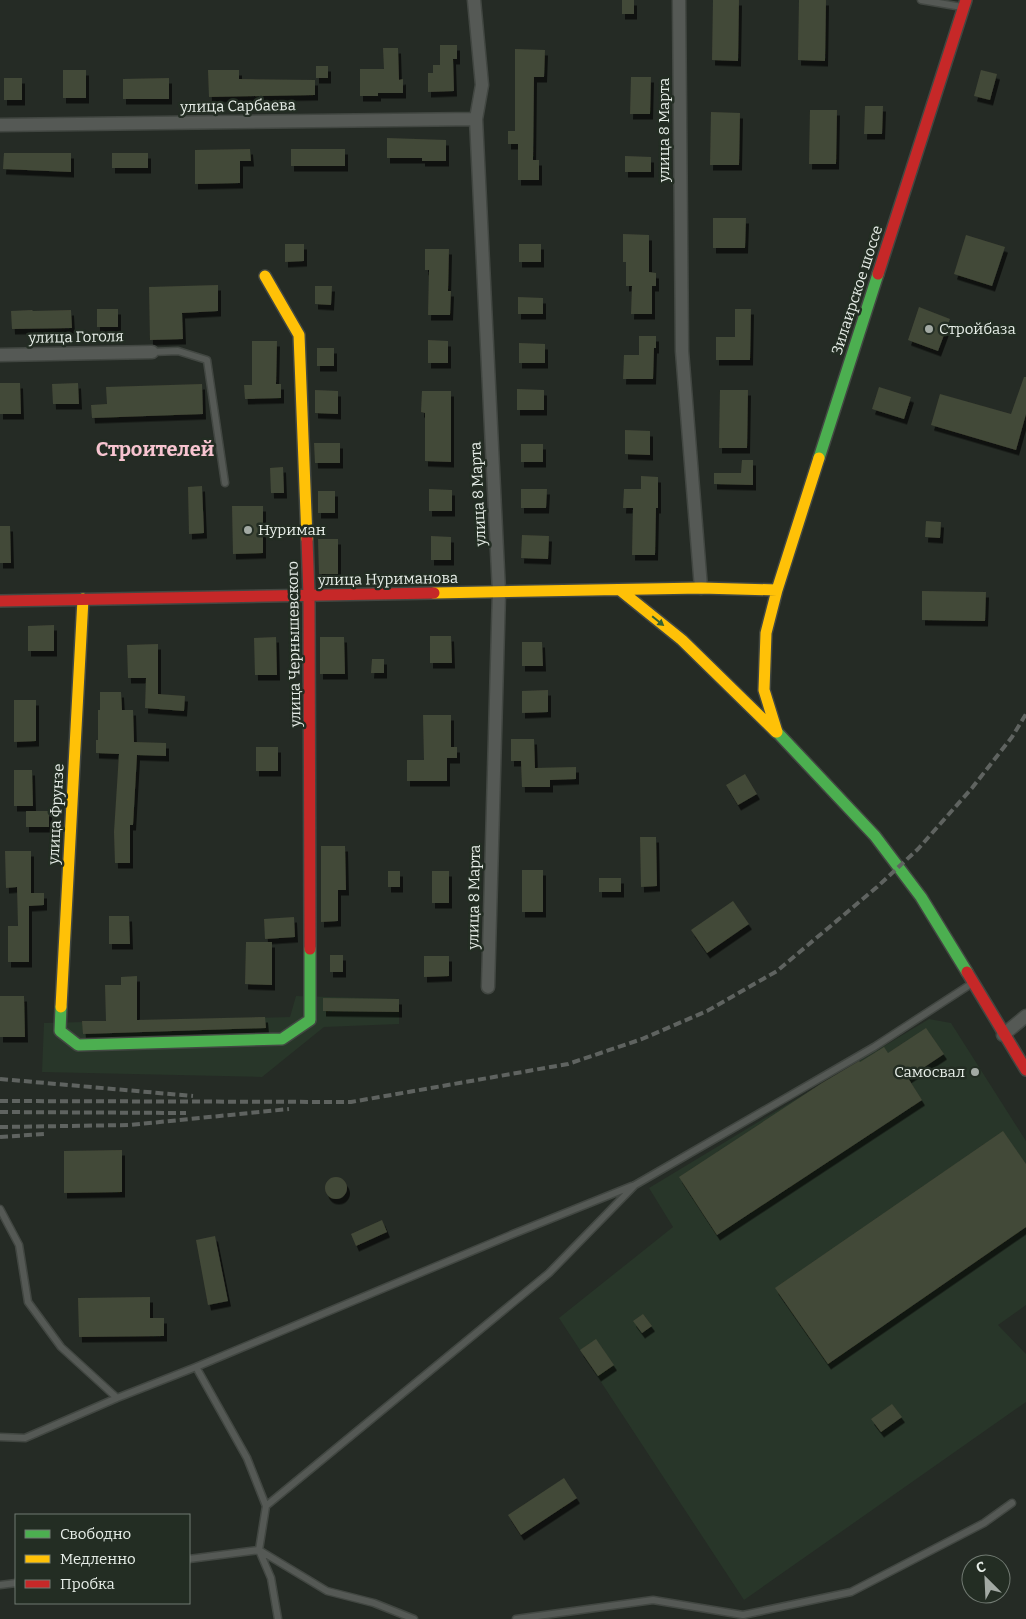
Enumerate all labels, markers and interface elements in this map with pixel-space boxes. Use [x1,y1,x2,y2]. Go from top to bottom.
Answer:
street label: улица 8 Марта [655,78,673,183]
street label: улица Сарбаева [179,96,296,116]
street label: Зилаирское шоссе [828,223,886,357]
place label: Стройбаза [939,320,1016,338]
marker: Стройбаза [923,323,935,335]
street label: улица Гоголя [27,327,124,347]
district label: Строителей [96,437,214,461]
street label: улица 8 Марта [466,441,490,548]
place label: Нуриман [258,521,326,539]
marker: Нуриман [242,524,254,536]
street label: улица Чернышевского [284,561,304,728]
street label: улица Нуриманова [317,569,458,589]
one-way arrow [651,615,664,626]
street label: улица Фрунзе [44,763,68,866]
street label: улица 8 Марта [464,845,484,950]
place label: Самосвал [894,1063,965,1081]
marker: Самосвал [969,1066,981,1078]
legend [15,1514,190,1604]
text: Свободно [60,1525,131,1543]
text: Медленно [60,1550,136,1568]
north arrow [961,1554,1011,1604]
text: С [973,1558,989,1577]
text: Пробка [60,1575,115,1593]

